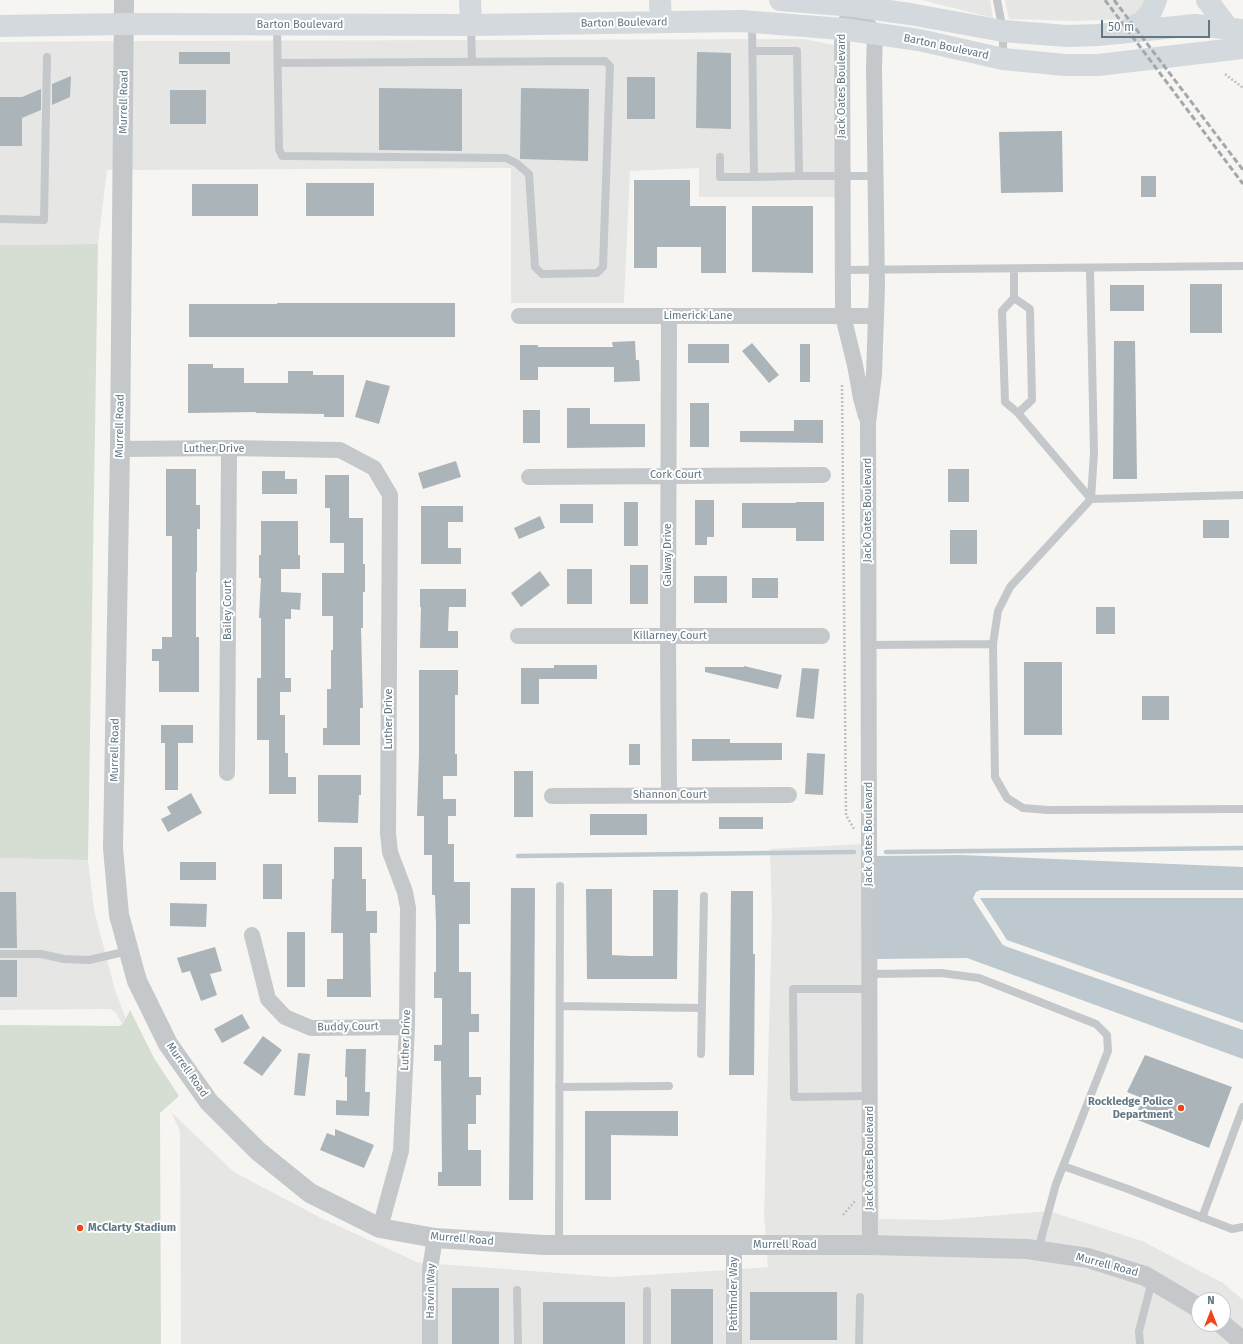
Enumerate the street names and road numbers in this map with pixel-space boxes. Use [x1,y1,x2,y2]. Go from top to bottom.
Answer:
street label: Barton Boulevard [580,16,668,30]
street label: Barton Boulevard [257,18,343,32]
street label: Barton Boulevard [902,32,990,62]
street label: Jack Oates Boulevard [835,34,849,138]
street label: Murrell Road [117,70,131,134]
street label: Limerick Lane [664,309,732,323]
street label: Murrell Road [113,394,127,458]
street label: Luther Drive [183,442,245,456]
street label: Jack Oates Boulevard [861,458,875,562]
street label: Cork Court [650,468,702,482]
street label: Galway Drive [661,523,675,587]
street label: Bailey Court [221,580,235,640]
street label: Killarney Court [633,629,707,643]
street label: Luther Drive [382,688,396,750]
street label: Murrell Road [108,718,122,782]
street label: Jack Oates Boulevard [862,782,876,886]
street label: Shannon Court [633,788,707,802]
street label: Luther Drive [398,1009,414,1071]
street label: Buddy Court [317,1020,379,1034]
street label: Murrell Road [163,1040,211,1100]
street label: Jack Oates Boulevard [863,1106,877,1210]
street label: Murrell Road [430,1230,494,1248]
street label: Murrell Road [753,1238,817,1252]
street label: Murrell Road [1074,1250,1140,1280]
street label: Pathfinder Way [727,1257,741,1331]
street label: Harvin Way [424,1263,438,1319]

